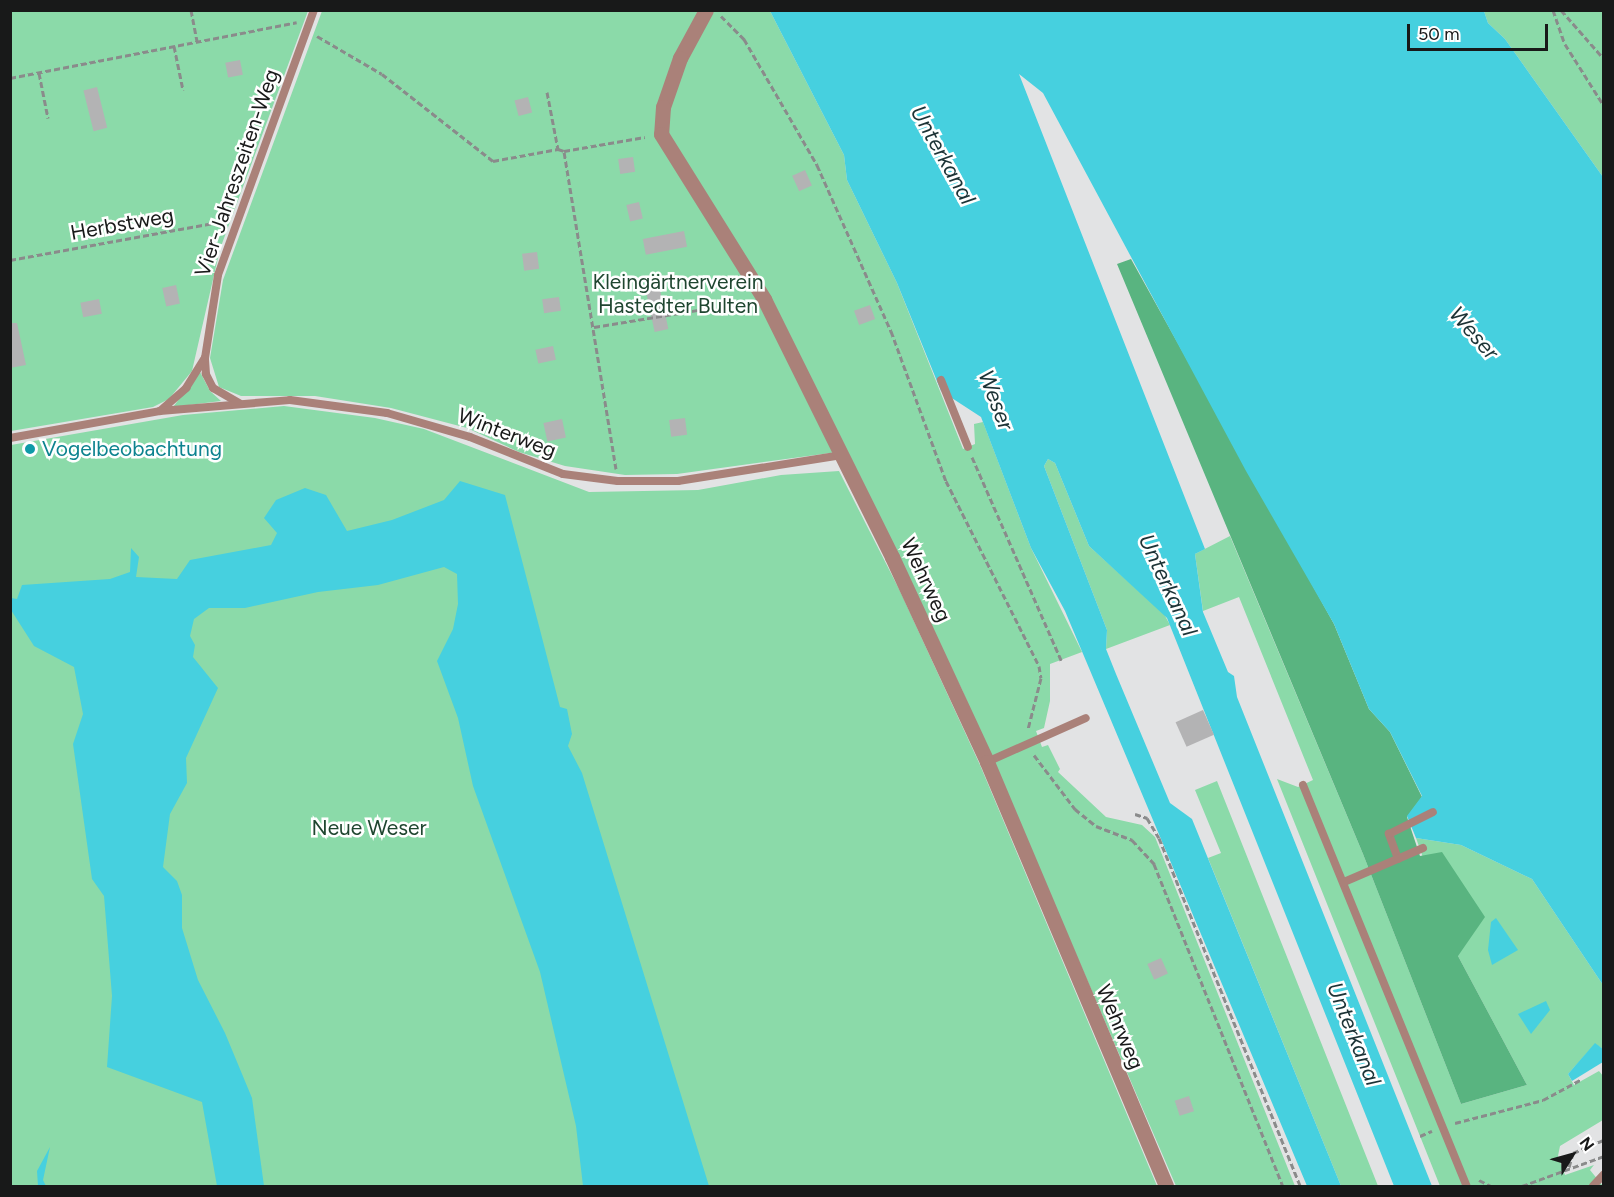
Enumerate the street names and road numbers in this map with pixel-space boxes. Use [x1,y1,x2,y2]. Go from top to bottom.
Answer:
street label: Vier-Jahreszeiten-Weg [190,66,284,280]
street label: Herbstweg [68,203,176,245]
street label: Winterweg [454,403,560,463]
street label: Wehrweg [896,534,956,626]
street label: Wehrweg [1091,981,1149,1073]

